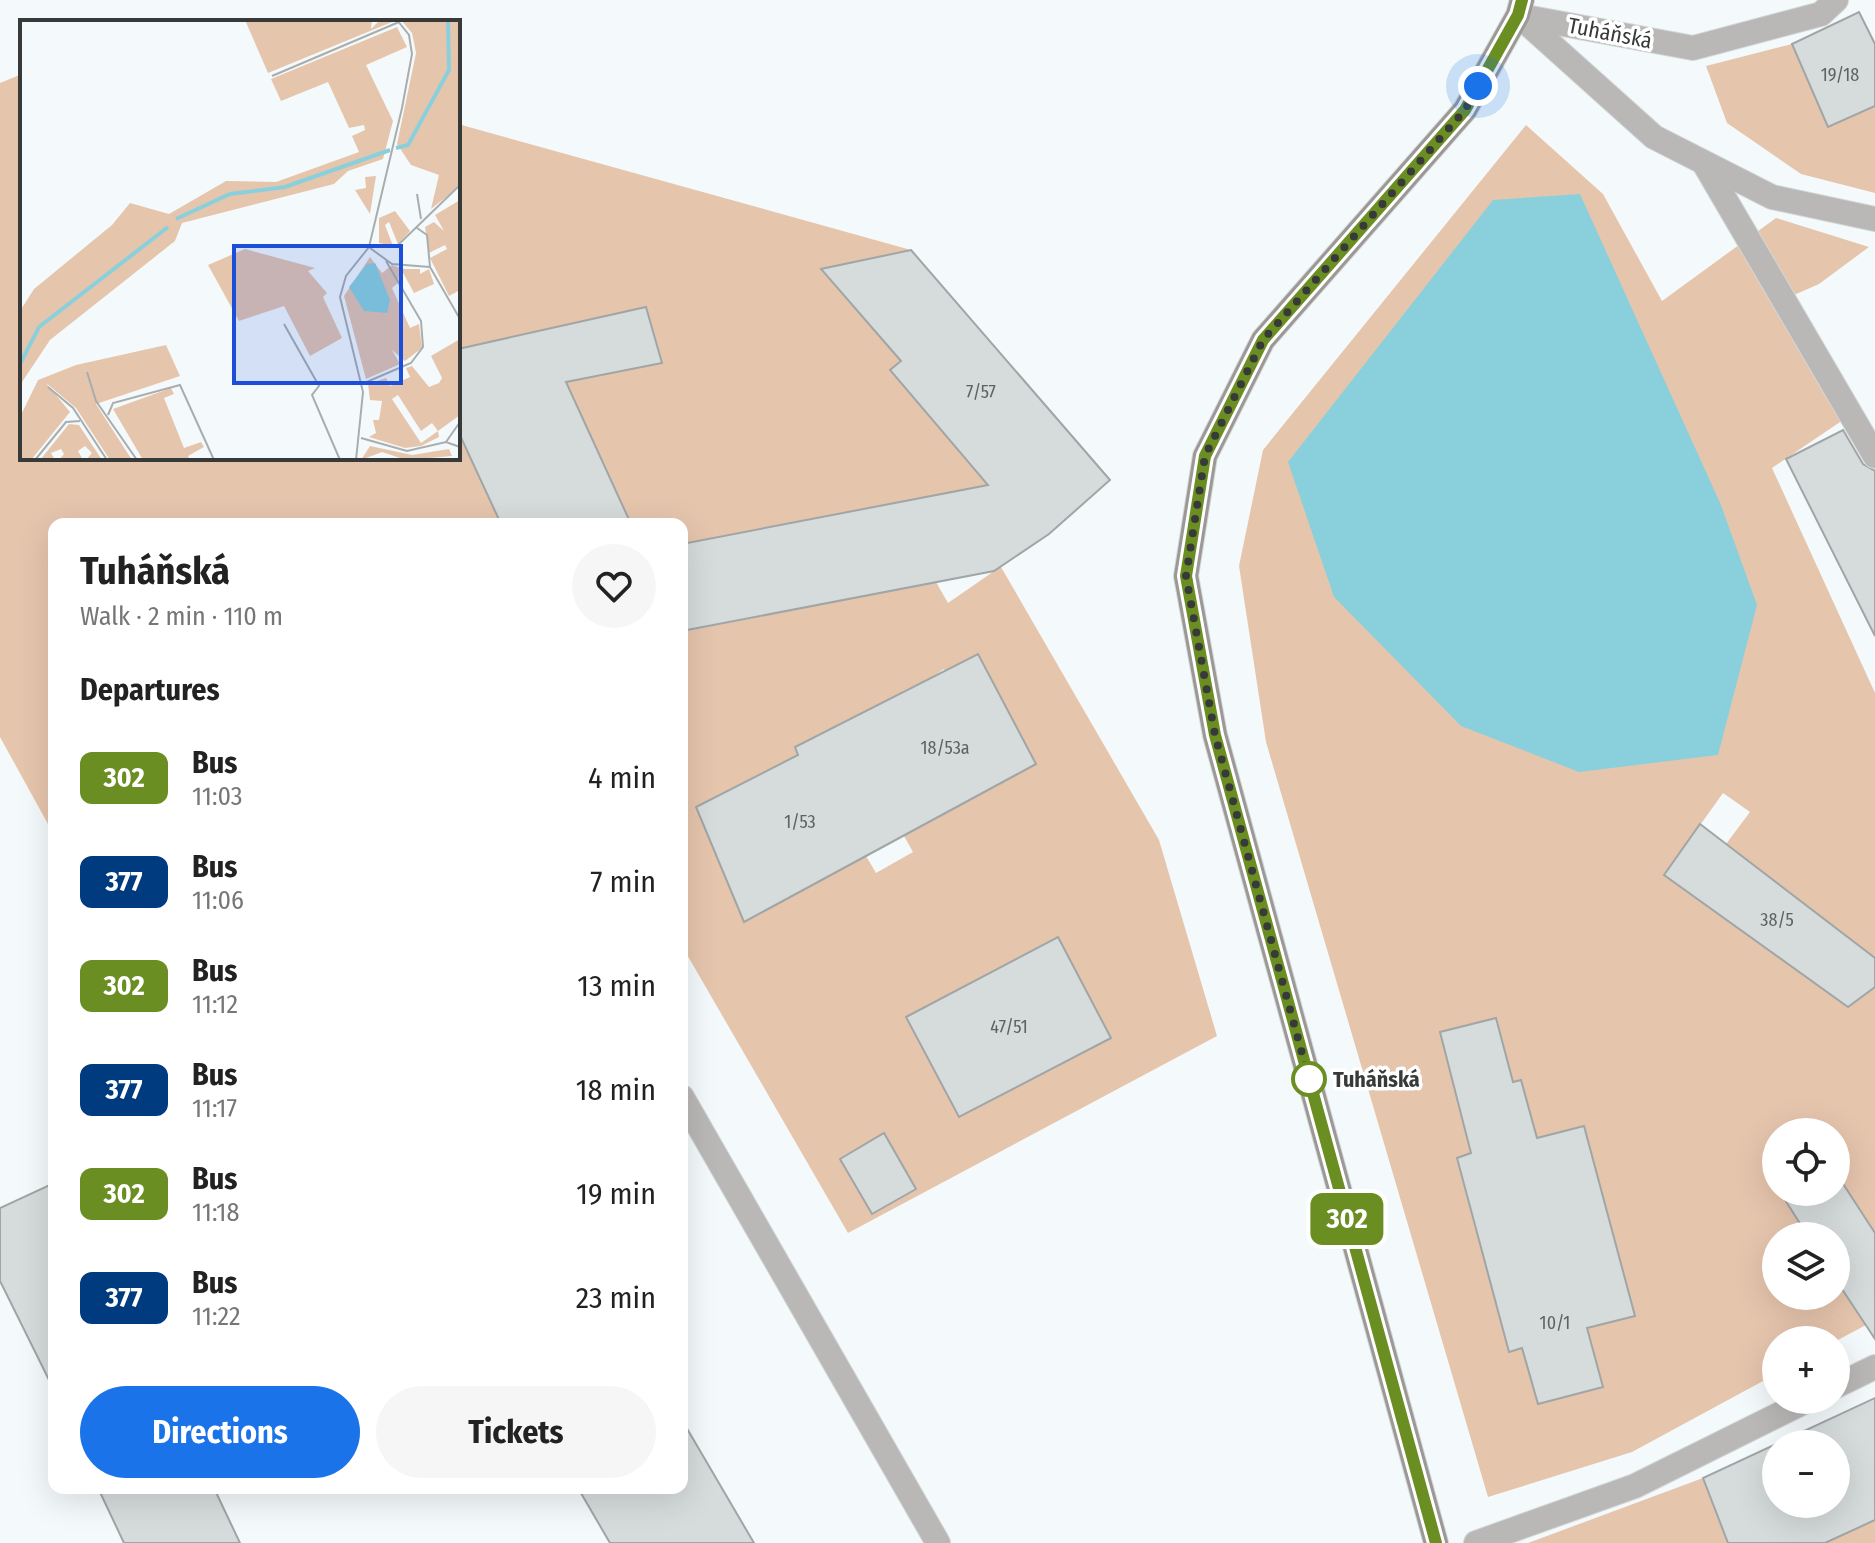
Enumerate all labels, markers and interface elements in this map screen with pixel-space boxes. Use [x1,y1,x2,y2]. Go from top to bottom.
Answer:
street label: Tuháňská [1566,12,1654,54]
inset map [20,20,460,460]
house number: 19/18 [1821,64,1859,86]
your location [1458,66,1498,106]
house number: 7/57 [966,381,996,403]
button: heart [572,544,656,628]
text: Tuháňská [80,548,230,594]
text: Walk · 2 min · 110 m [80,601,283,632]
text: Departures [80,672,220,708]
house number: 18/53a [920,737,970,759]
text: Bus [192,745,237,781]
text: 4 min [588,760,656,796]
text: 302 [103,761,145,794]
text: 11:03 [192,781,242,812]
house number: 1/53 [784,811,816,833]
text: Bus [192,849,237,885]
text: 7 min [590,864,656,900]
text: 377 [105,865,143,898]
text: 11:06 [192,885,244,916]
house number: 38/5 [1760,909,1794,931]
text: Bus [192,953,237,989]
text: 13 min [577,968,656,1004]
text: 302 [103,969,145,1002]
text: 11:12 [192,989,238,1020]
house number: 47/51 [990,1016,1028,1038]
text: Bus [192,1057,237,1093]
marker: Tuháňská [1292,1062,1326,1096]
place label: Tuháňská [1333,1066,1420,1093]
text: 18 min [576,1072,656,1108]
text: 377 [105,1073,143,1106]
text: 11:17 [192,1093,237,1124]
map controls [1762,1118,1850,1518]
button: locate [1762,1118,1850,1206]
text: Bus [192,1161,237,1197]
text: 19 min [576,1176,656,1212]
text: 302 [103,1177,145,1210]
line badge: 302 [1301,1193,1393,1245]
text: 11:18 [192,1197,240,1228]
text: 302 [1326,1202,1368,1235]
button: layers [1762,1222,1850,1310]
text: Bus [192,1265,237,1301]
text: 23 min [576,1280,656,1316]
text: 377 [105,1281,143,1314]
text: 11:22 [192,1301,240,1332]
house number: 10/1 [1540,1312,1570,1334]
button: + [1762,1326,1850,1414]
button: Directions [80,1386,360,1478]
button: Tickets [376,1386,656,1478]
button: − [1762,1430,1850,1518]

